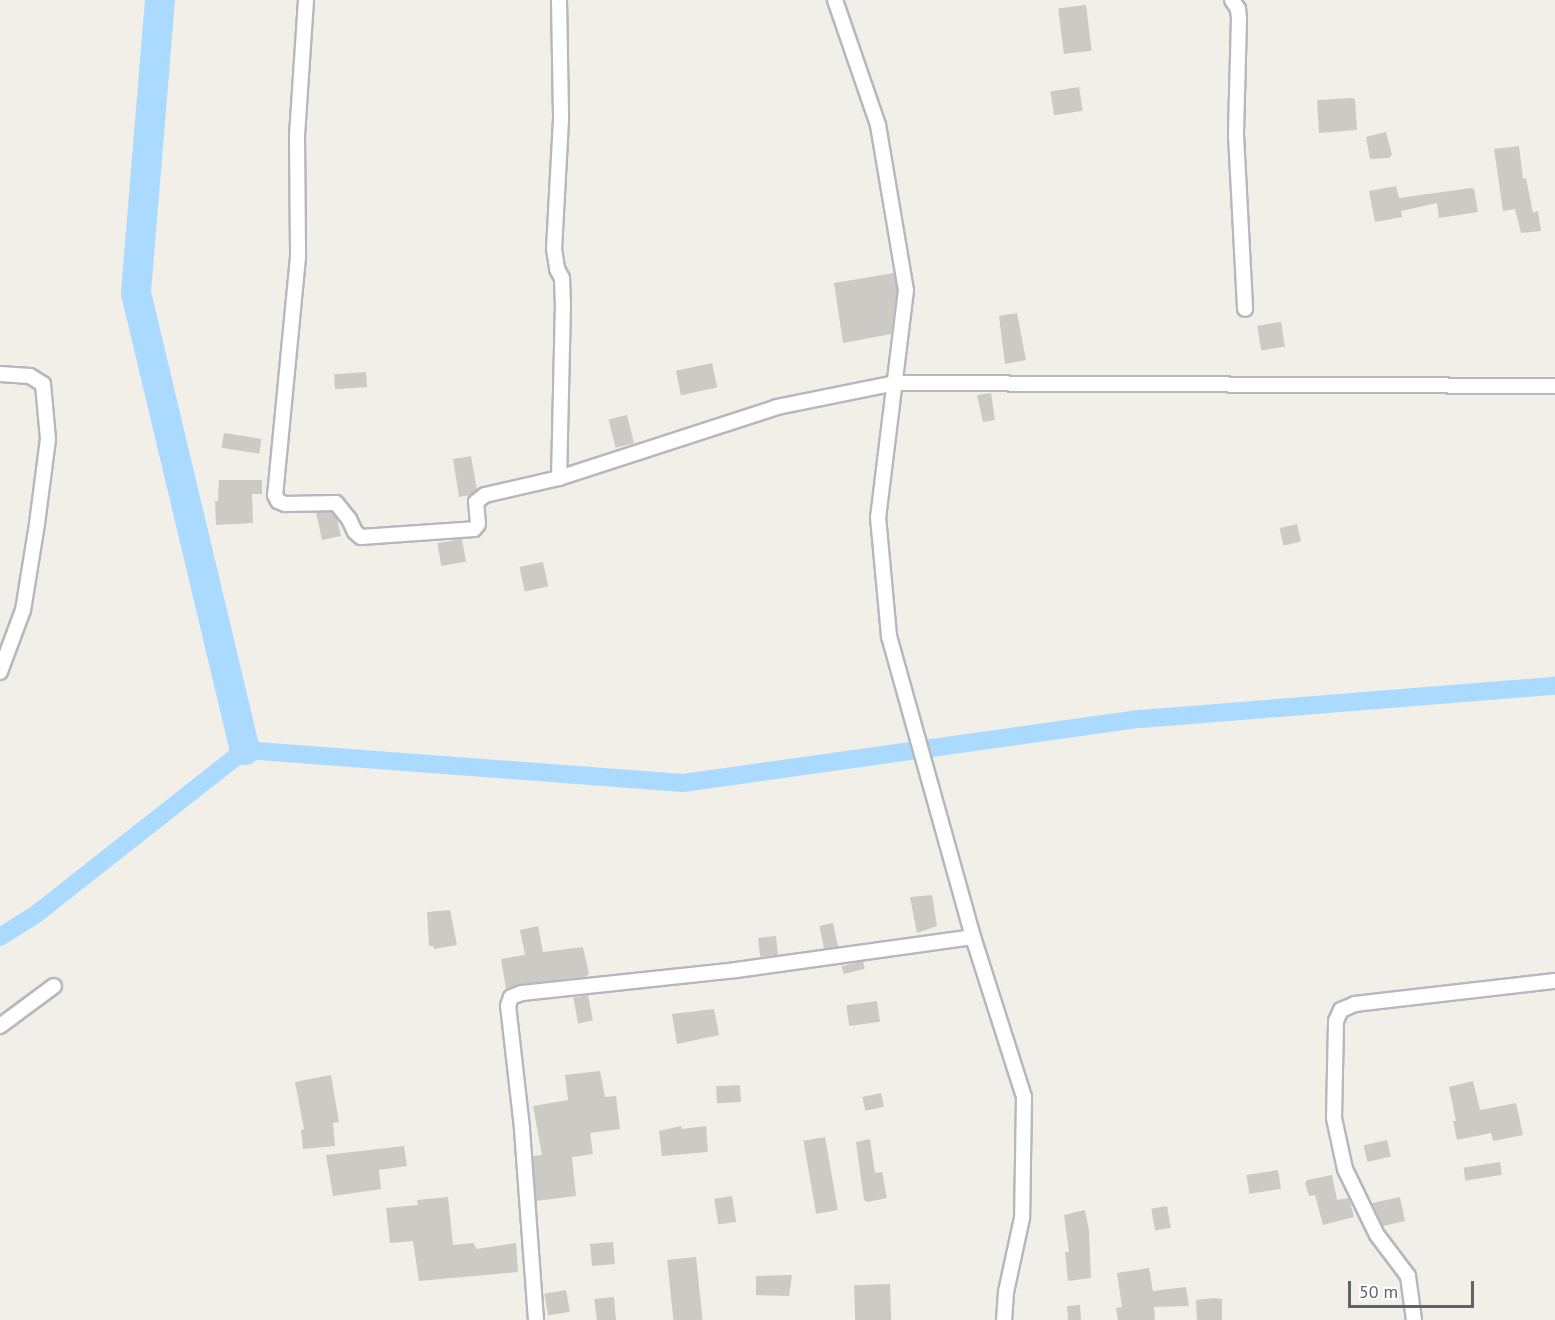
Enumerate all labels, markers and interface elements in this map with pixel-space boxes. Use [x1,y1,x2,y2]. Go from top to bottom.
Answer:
scale bar [1351,1269,1477,1307]
text: 50 m [1359,1280,1398,1303]

